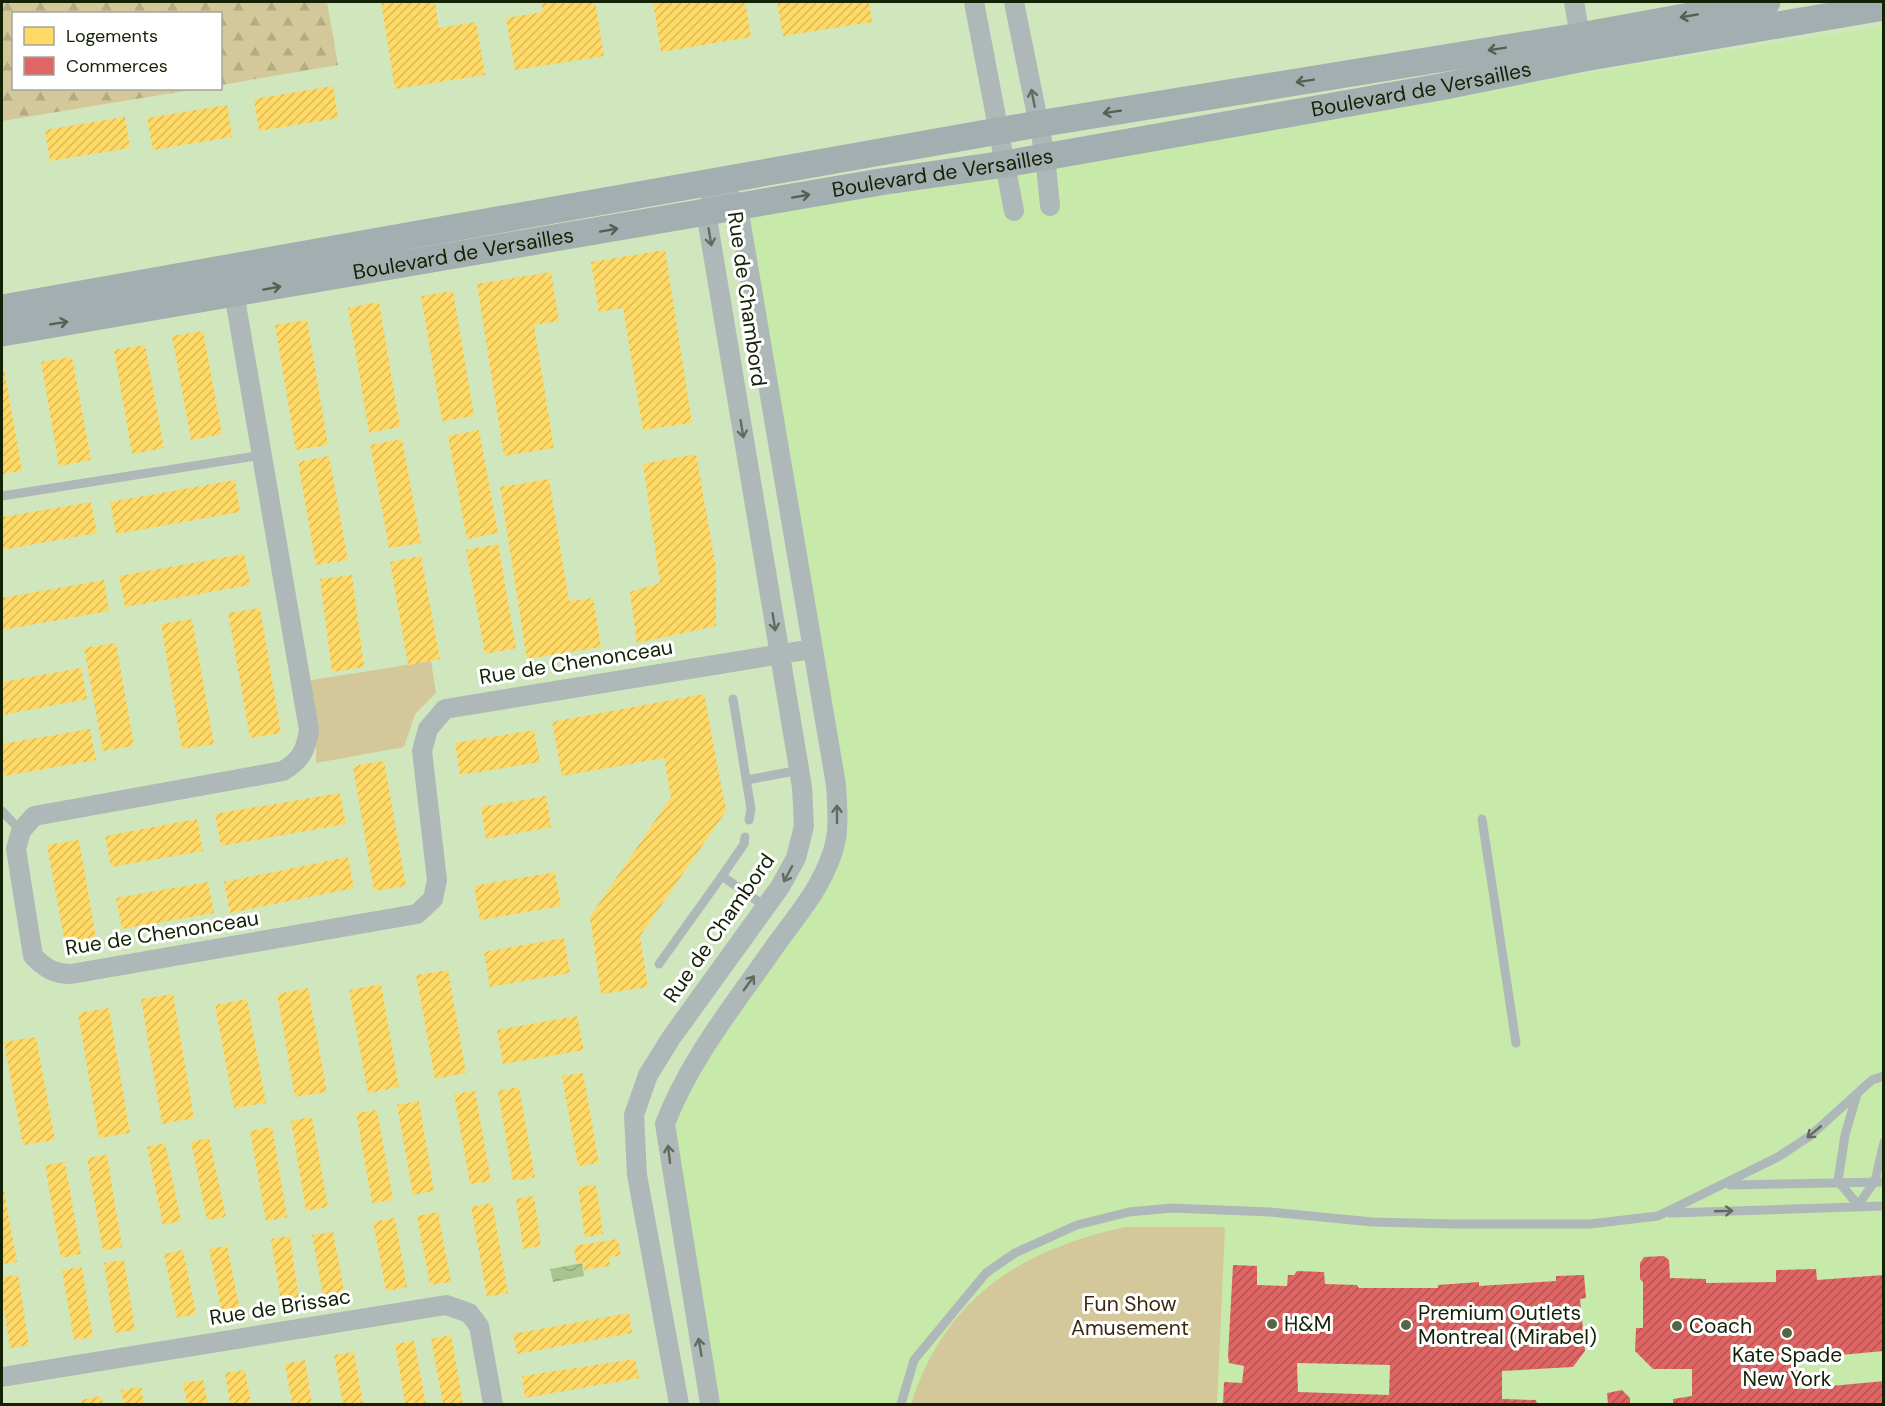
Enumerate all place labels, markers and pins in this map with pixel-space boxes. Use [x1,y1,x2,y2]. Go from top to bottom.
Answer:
place label: Premium Outlets Montreal (Mirabel) [1418,1299,1597,1351]
place label: H&M [1284,1310,1331,1338]
place label: Coach [1689,1312,1752,1340]
marker: H&M [1265,1317,1279,1331]
marker: Premium Outlets Montreal (Mirabel) [1399,1318,1413,1332]
marker: Coach [1670,1319,1684,1333]
marker: Kate Spade New York [1780,1326,1794,1340]
place label: Kate Spade New York [1732,1341,1842,1393]

